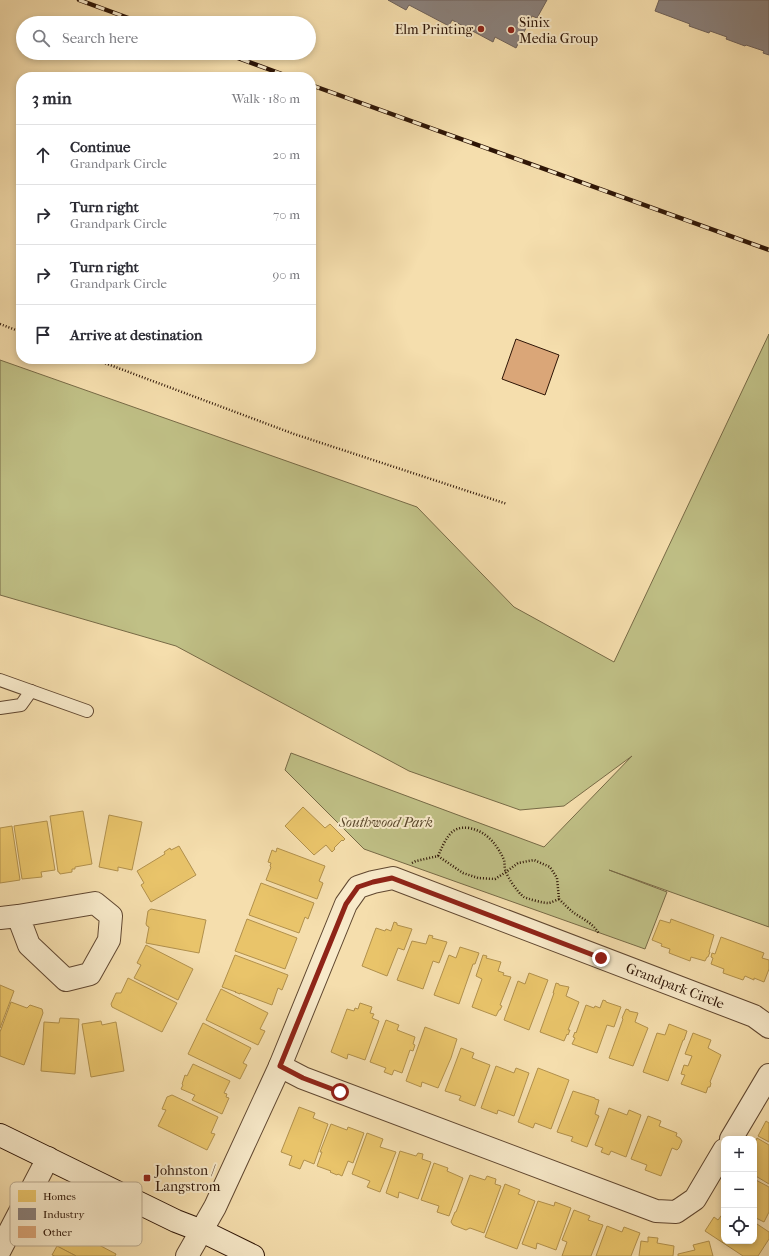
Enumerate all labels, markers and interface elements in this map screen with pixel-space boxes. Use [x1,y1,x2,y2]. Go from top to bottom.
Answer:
place label: Sinix Media Group [519,14,598,47]
search box [16,16,316,60]
place label: Elm Printing [395,21,474,38]
marker: Elm Printing [476,24,486,34]
marker: Sinix Media Group [506,25,516,35]
icon: search [30,27,52,49]
text: Search here [62,29,138,47]
text: 3 min [32,88,72,108]
text: Walk · 180 m [232,91,300,106]
text: Continue [70,138,130,156]
icon: ahead [32,144,54,166]
text: 20 m [273,147,300,162]
text: Grandpark Circle [70,156,167,171]
text: Turn right [70,198,139,216]
icon: right [32,204,54,226]
text: 70 m [273,207,300,222]
text: Grandpark Circle [70,216,167,231]
text: Turn right [70,258,139,276]
icon: right [32,264,54,286]
text: 90 m [272,267,300,282]
text: Grandpark Circle [70,276,167,291]
icon: arrive [32,324,54,346]
text: Arrive at destination [70,326,202,344]
park label: Southwood Park [338,814,433,831]
route end [592,949,610,967]
street label: Grandpark Circle [623,959,727,1013]
route start [331,1083,349,1101]
map controls [721,1136,757,1244]
button: + [721,1136,757,1172]
place label: Johnston / Langstrom [154,1162,221,1195]
button: − [721,1172,757,1208]
marker: Johnston / Langstrom [142,1173,152,1183]
legend [10,1182,142,1246]
text: Homes [43,1190,76,1203]
text: Industry [43,1208,85,1221]
button: locate [721,1208,757,1244]
text: Other [43,1226,72,1239]

